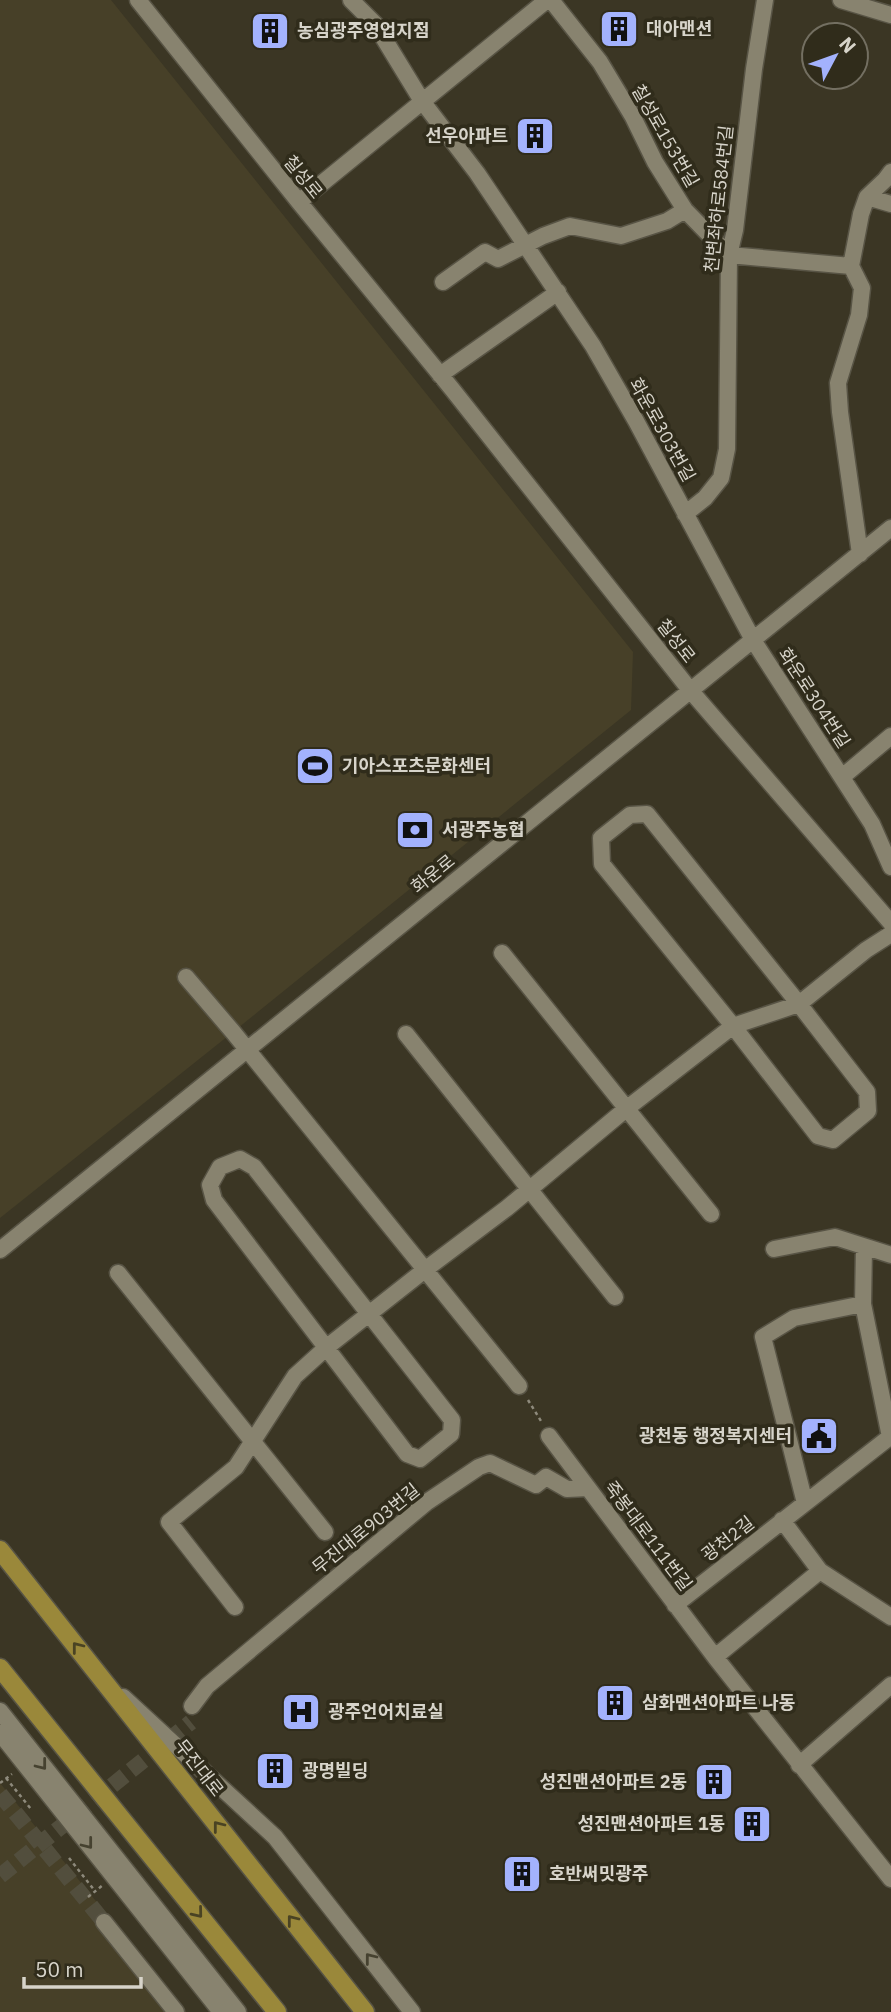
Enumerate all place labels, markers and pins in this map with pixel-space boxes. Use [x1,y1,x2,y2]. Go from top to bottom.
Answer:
building icon: 대아맨션 [598,8,640,50]
building icon: 농심광주영업지점 [249,10,291,52]
place label: 대아맨션 [646,17,712,40]
place label: 농심광주영업지점 [297,19,429,42]
building icon: 선우아파트 [514,115,556,157]
place label: 선우아파트 [425,124,508,147]
sports icon: 기아스포츠문화센터 [294,745,336,787]
place label: 기아스포츠문화센터 [342,754,491,777]
bank icon: 서광주농협 [394,809,436,851]
place label: 서광주농협 [442,818,525,841]
public building icon: 광천동 행정복지센터 [798,1415,840,1457]
place label: 광천동 행정복지센터 [639,1424,792,1447]
building icon: 삼화맨션아파트 나동 [594,1682,636,1724]
hospital icon: 광주언어치료실 [280,1691,322,1733]
place label: 삼화맨션아파트 나동 [642,1691,795,1714]
place label: 광주언어치료실 [328,1700,444,1723]
building icon: 광명빌딩 [254,1750,296,1792]
place label: 광명빌딩 [302,1759,368,1782]
building icon: 성진맨션아파트 2동 [693,1761,735,1803]
place label: 성진맨션아파트 2동 [539,1770,687,1793]
building icon: 성진맨션아파트 1동 [731,1803,773,1845]
place label: 성진맨션아파트 1동 [577,1812,725,1835]
building icon: 호반써밋광주 [501,1853,543,1895]
place label: 호반써밋광주 [549,1862,648,1885]

